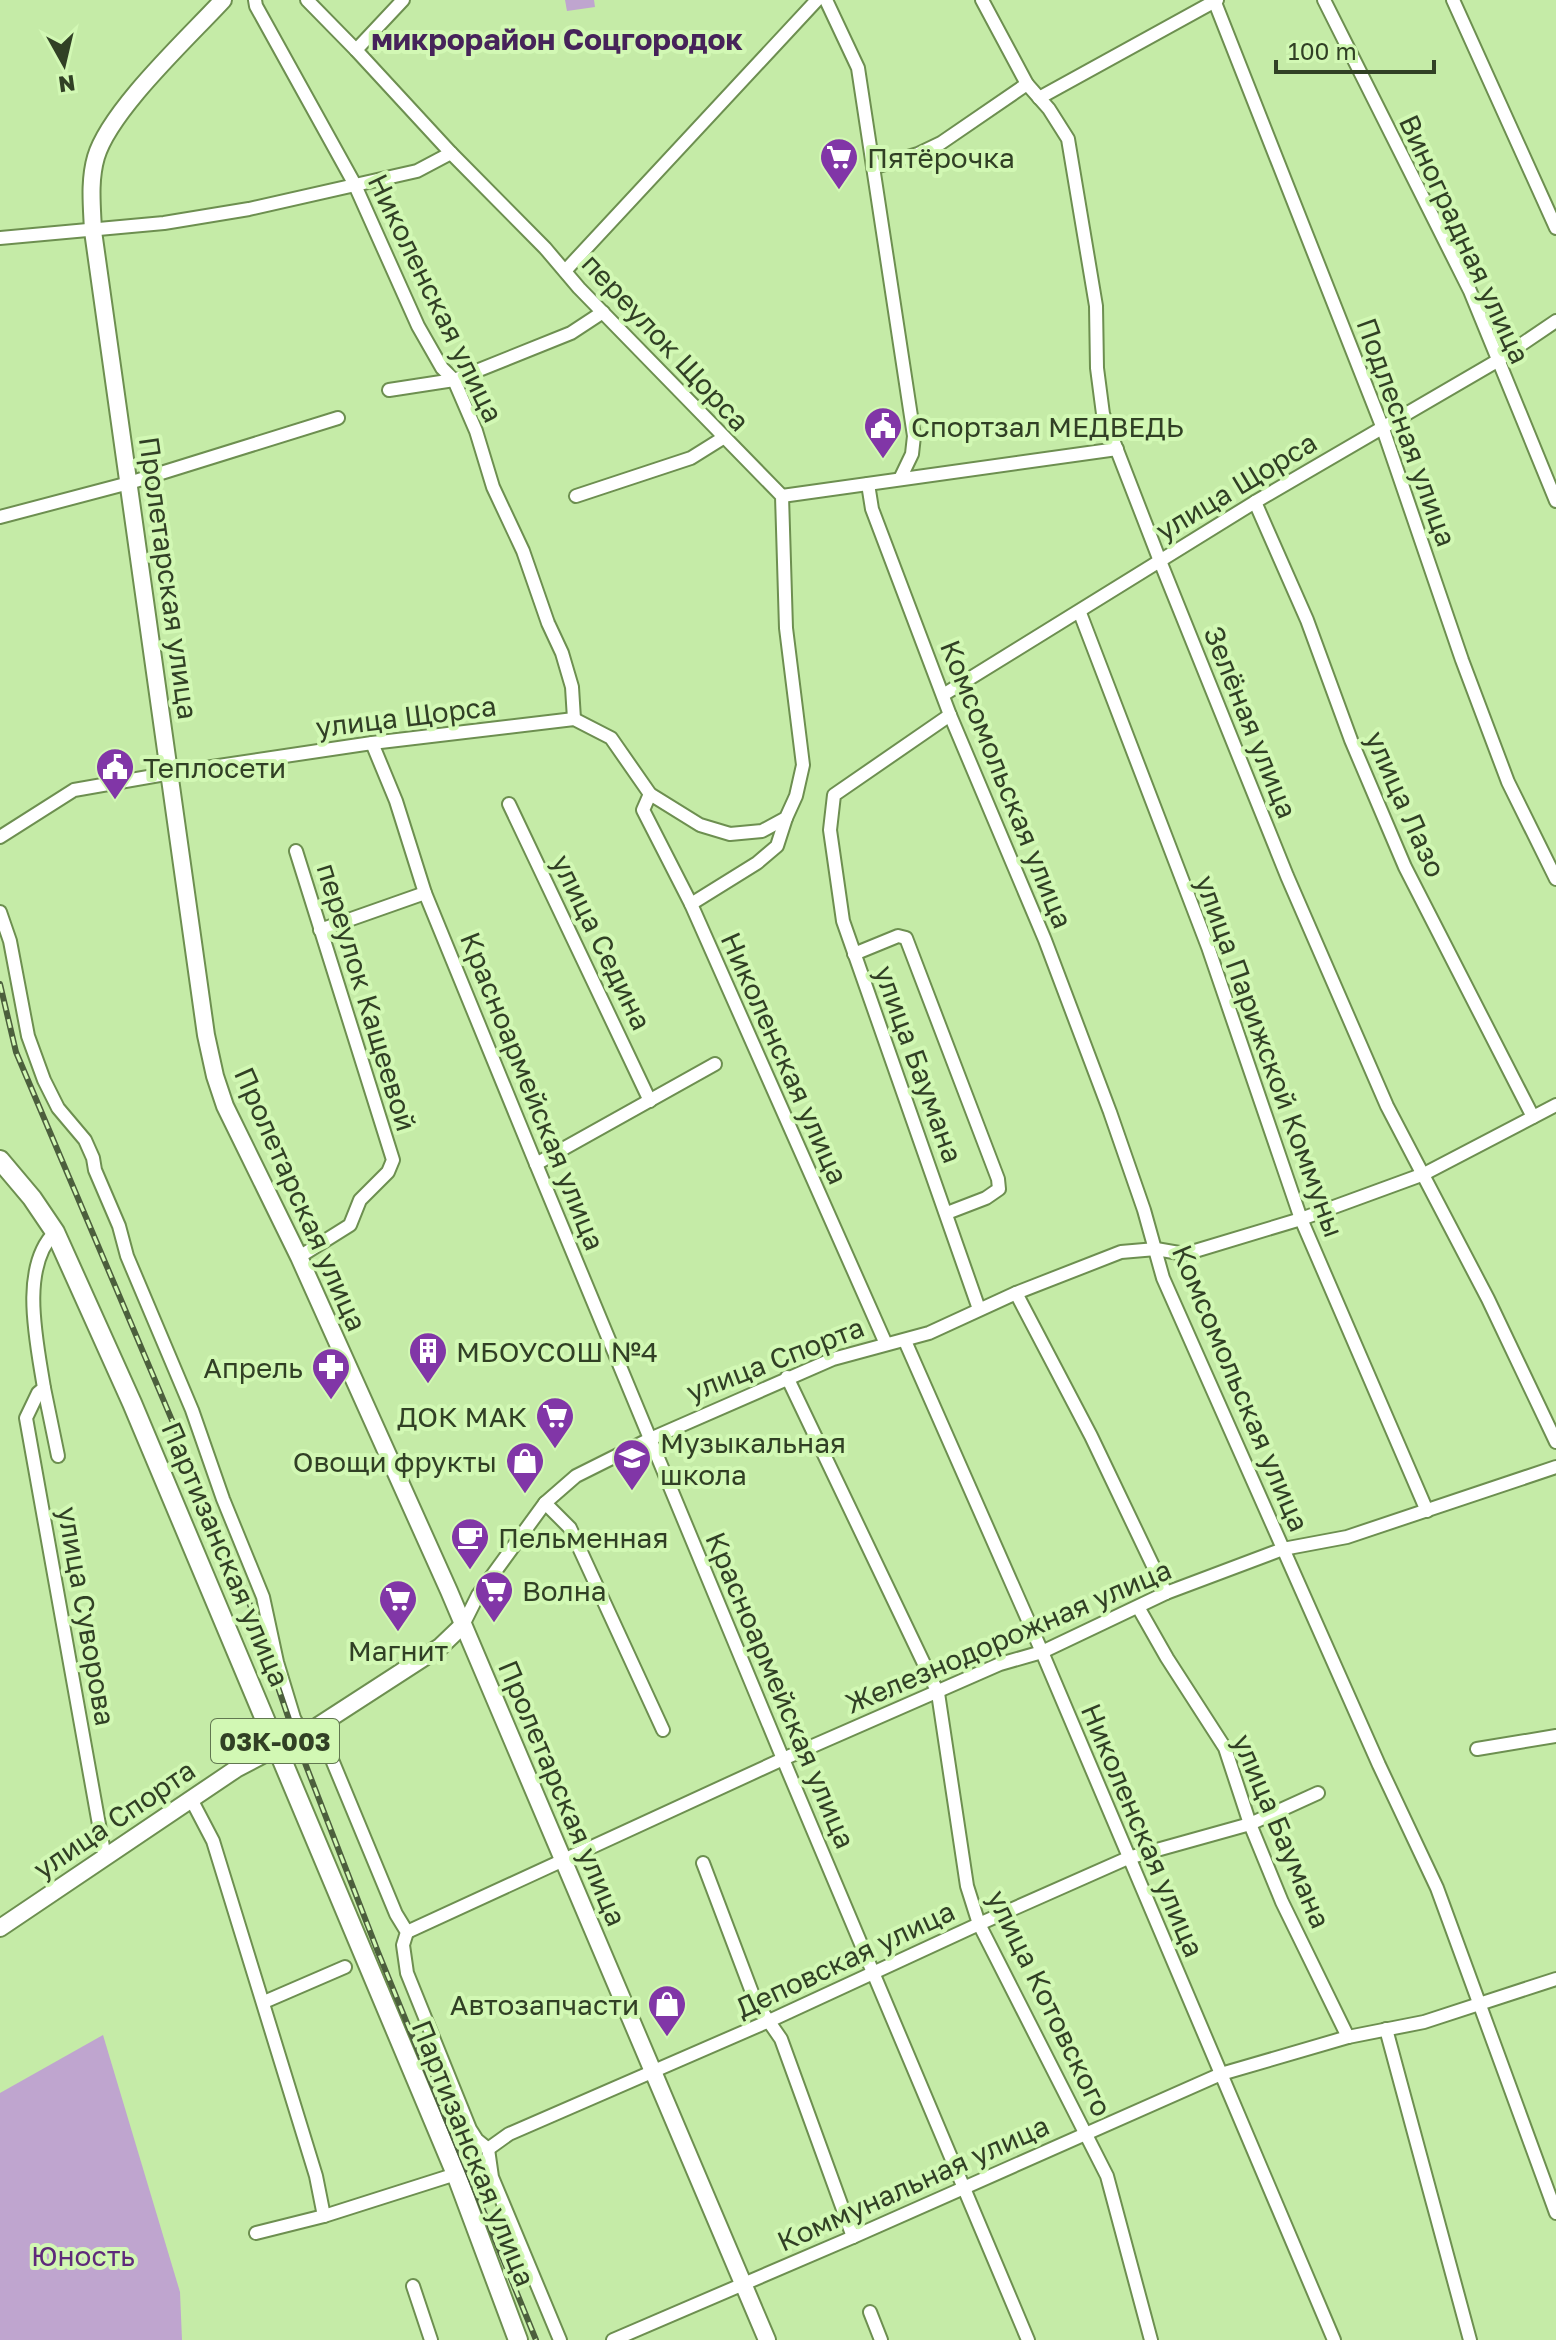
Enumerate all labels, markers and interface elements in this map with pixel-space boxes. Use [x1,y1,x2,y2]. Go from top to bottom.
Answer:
district label: микрорайон Соцгородок [371,21,743,57]
north arrow [24,24,104,104]
scale bar [1276,24,1434,74]
text: 100 m [1288,36,1357,65]
text: N [57,70,77,99]
street label: Виноградная улица [1393,109,1537,369]
supermarket icon: Пятёрочка [818,136,860,191]
place label: Пятёрочка [867,141,1015,174]
street label: Николенская улица [362,169,510,427]
street label: переулок Щорса [575,247,757,437]
street label: Подлесная улица [1350,313,1464,551]
public building icon: Спортзал МЕДВЕДЬ [862,405,904,460]
place label: Спортзал МЕДВЕДЬ [911,410,1184,443]
street label: улица Щорса [1150,425,1322,547]
street label: Пролетарская улица [133,434,205,722]
street label: Зелёная улица [1197,621,1305,823]
street label: Комсомольская улица [934,635,1080,933]
street label: улица Щорса [314,689,498,743]
street label: улица Лазо [1359,726,1453,882]
public building icon: Теплосети [94,746,136,801]
place label: Теплосети [143,751,286,784]
street label: улица Седина [545,849,659,1035]
street label: переулок Кащеевой [311,859,423,1135]
street label: улица Парижской Коммуны [1189,870,1351,1242]
street label: Красноармейская улица [454,927,612,1255]
street label: Николенская улица [715,927,855,1189]
street label: улица Баумана [868,961,970,1167]
street label: Пролетарская улица [228,1062,374,1336]
street label: Комсомольская улица [1166,1240,1316,1536]
street label: улица Спорта [682,1310,868,1408]
building icon: МБОУСОШ №4 [407,1330,449,1385]
place label: МБОУСОШ №4 [456,1335,658,1368]
pharmacy icon: Апрель [310,1346,352,1401]
place label: Апрель [203,1351,303,1384]
supermarket icon: ДОК МАК [534,1395,576,1450]
place label: ДОК МАК [397,1400,527,1433]
street label: Партизанская улица [155,1417,297,1691]
place label: Музыкальная школа [660,1426,846,1491]
school or university icon: Музыкальная школа [611,1437,653,1492]
shop icon: Овощи фрукты [504,1440,546,1495]
place label: Овощи фрукты [293,1445,497,1478]
street label: улица Суворова [51,1504,123,1728]
cafe icon: Пельменная [449,1516,491,1571]
place label: Пельменная [498,1521,668,1554]
street label: Красноармейская улица [699,1527,863,1853]
street label: Железнодорожная улица [840,1552,1176,1720]
supermarket icon: Волна [473,1569,515,1624]
place label: Волна [522,1574,607,1607]
supermarket icon: Магнит [377,1578,419,1633]
place label: Магнит [348,1634,449,1667]
street label: Пролетарская улица [492,1655,634,1931]
street label: Николенская улица [1075,1698,1211,1962]
road number: 03К-003 [211,1719,339,1763]
street label: улица Баумана [1226,1729,1338,1933]
street label: улица Спорта [27,1753,201,1885]
street label: улица Котовского [981,1884,1119,2122]
street label: Деповская улица [730,1894,960,2024]
shop icon: Автозапчасти [646,1983,688,2038]
place label: Автозапчасти [450,1988,639,2021]
street label: Партизанская улица [405,2015,543,2291]
street label: Коммунальная улица [772,2108,1054,2258]
park label: Юность [31,2239,135,2272]

